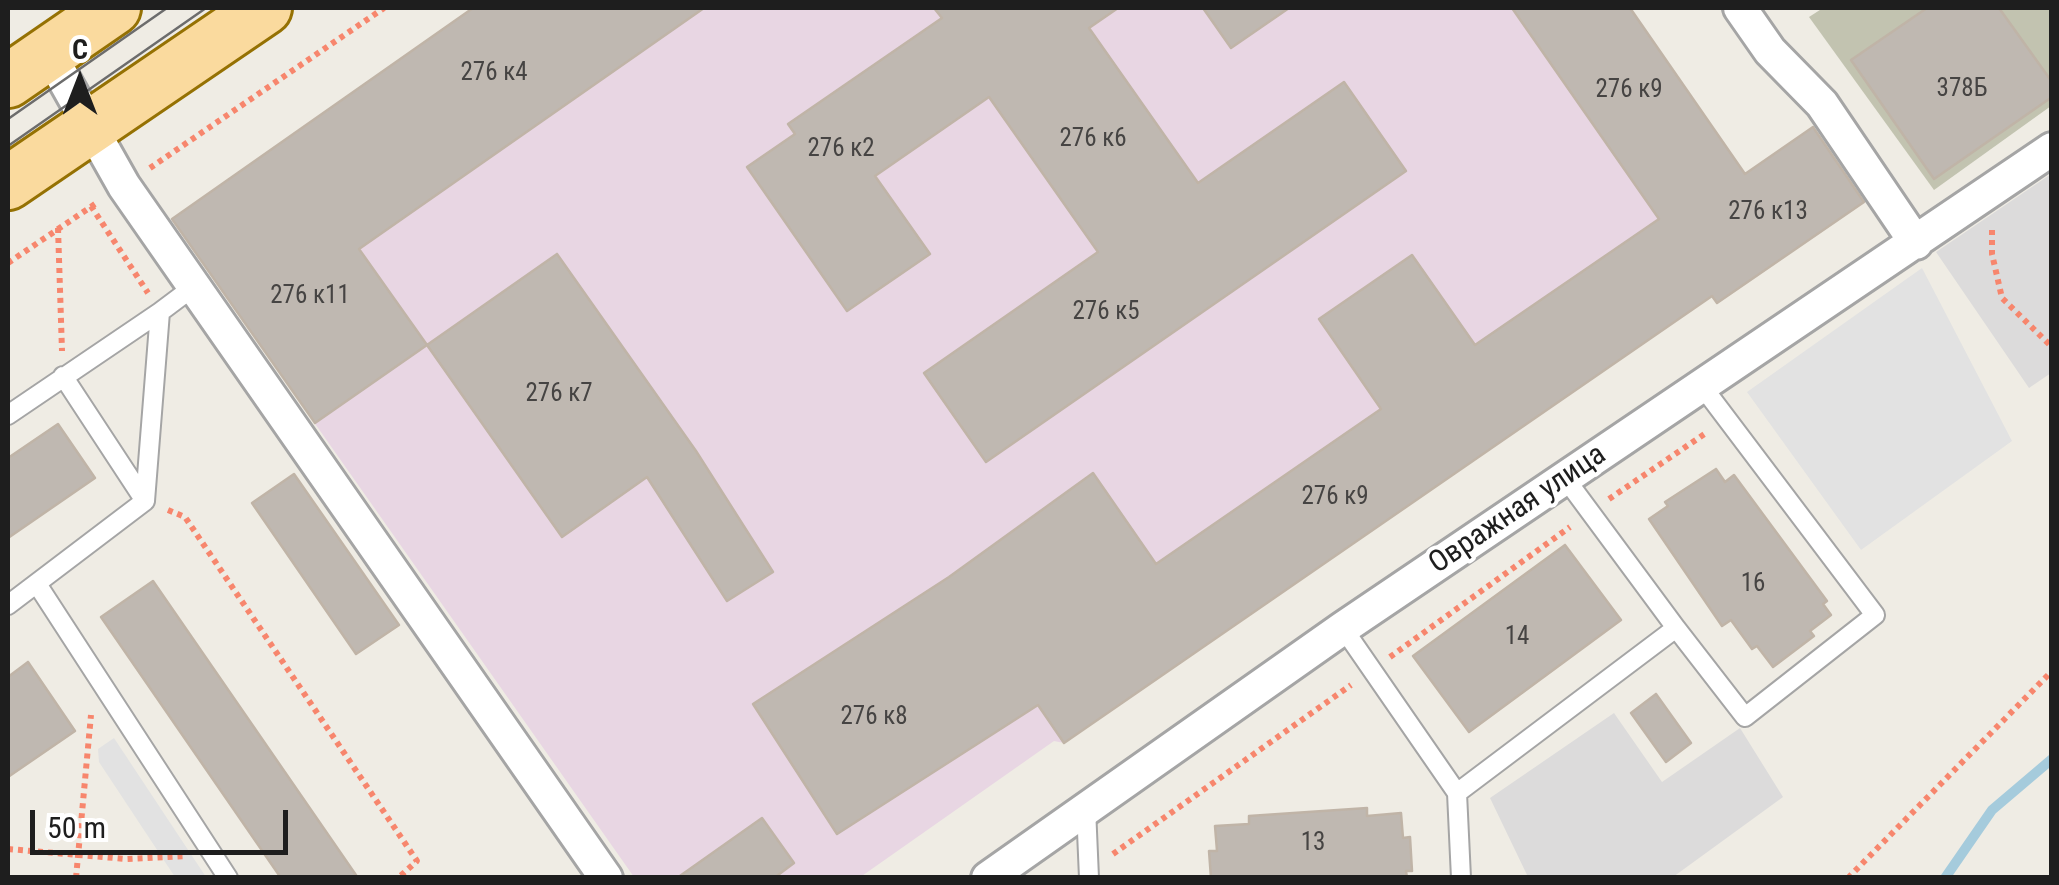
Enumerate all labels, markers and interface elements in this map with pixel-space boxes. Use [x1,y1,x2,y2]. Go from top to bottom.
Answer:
north arrow [30,30,130,130]
text: С [72,33,88,66]
house number: 276 к4 [460,59,528,89]
house number: 378Б [1937,75,1987,105]
house number: 276 к9 [1595,76,1663,106]
house number: 276 к6 [1059,125,1127,155]
house number: 276 к2 [807,135,875,165]
house number: 276 к13 [1728,198,1808,228]
house number: 276 к11 [270,282,350,312]
house number: 276 к5 [1072,298,1140,328]
house number: 276 к7 [525,380,593,410]
street label: Овражная улица [1423,438,1613,582]
house number: 276 к9 [1301,483,1369,513]
house number: 16 [1741,570,1765,600]
house number: 14 [1505,623,1529,653]
house number: 276 к8 [840,703,908,733]
scale bar [35,790,292,852]
text: 50 m [47,810,106,845]
house number: 13 [1301,829,1325,859]

